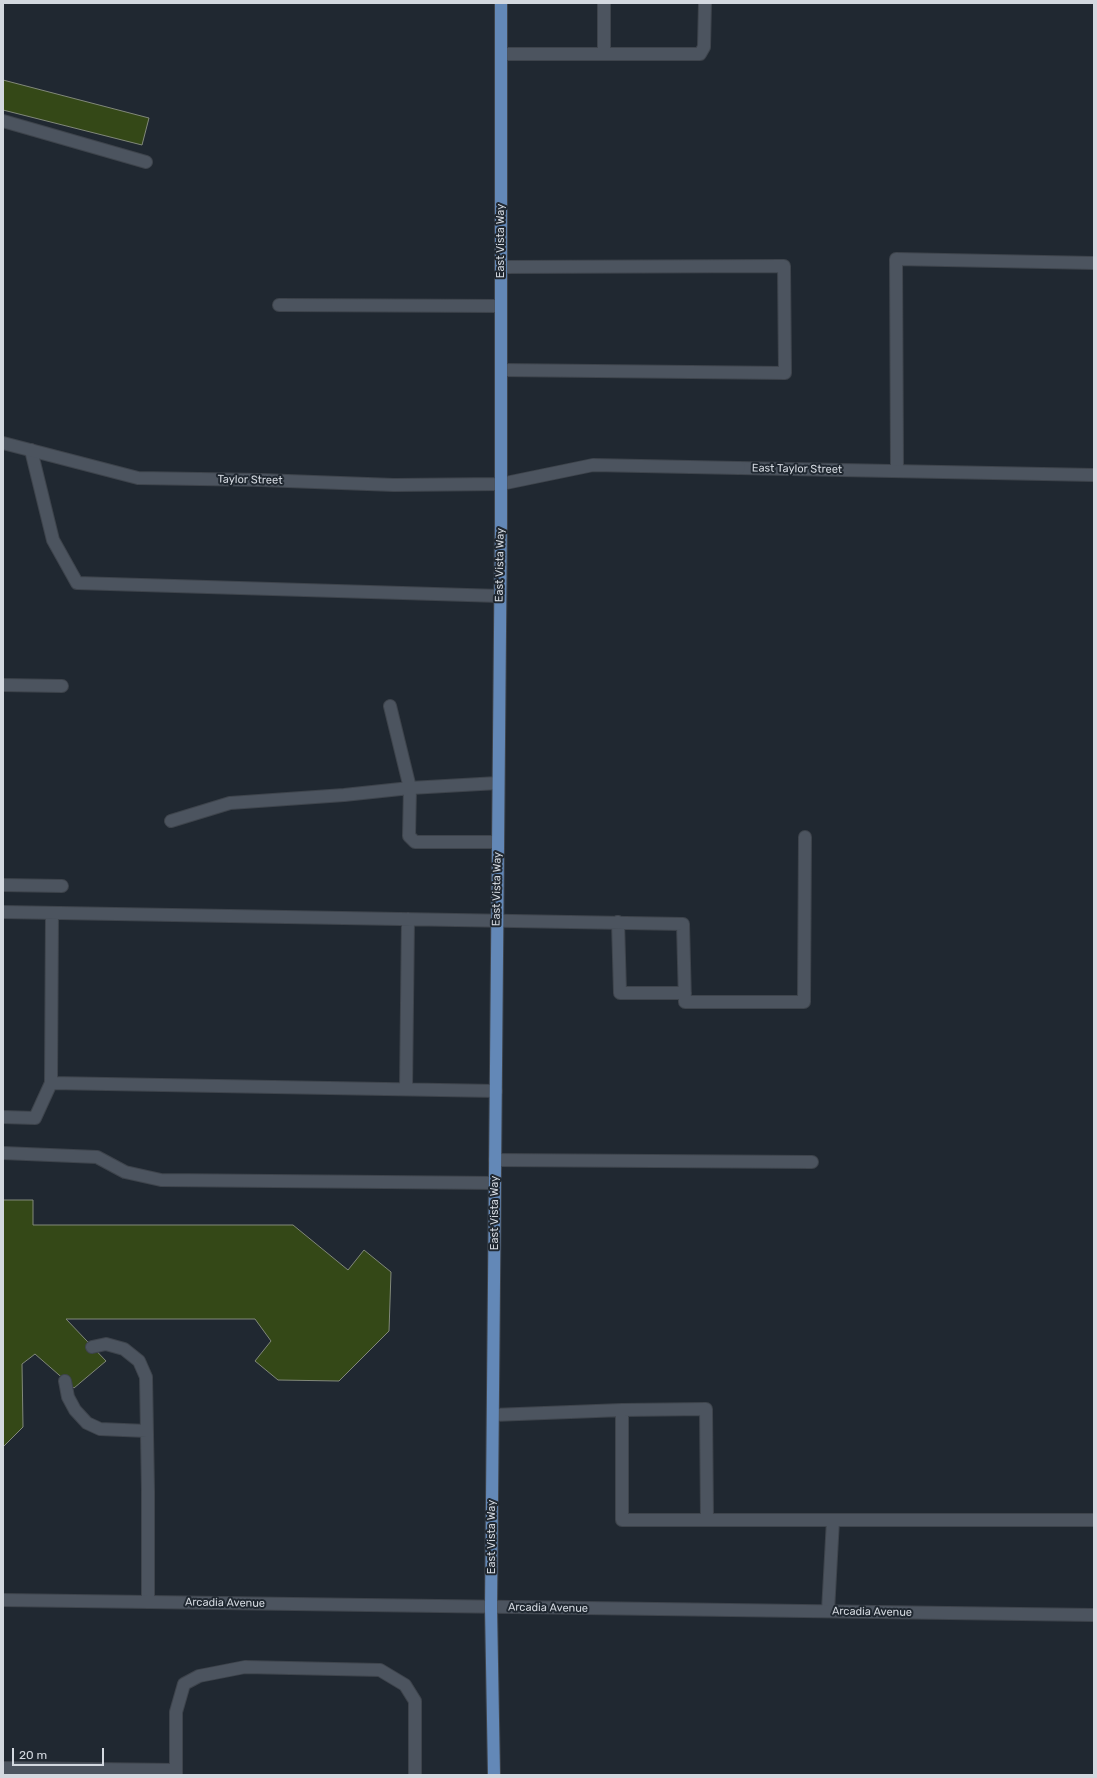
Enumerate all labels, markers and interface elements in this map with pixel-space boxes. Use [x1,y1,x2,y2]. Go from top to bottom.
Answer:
street label: East Vista Way [494,204,508,278]
street label: East Taylor Street [752,462,842,476]
street label: Taylor Street [217,473,283,487]
street label: East Vista Way [493,528,507,602]
street label: East Vista Way [490,852,504,926]
street label: East Vista Way [488,1176,502,1250]
street label: East Vista Way [485,1500,499,1574]
street label: Arcadia Avenue [185,1596,265,1610]
street label: Arcadia Avenue [508,1601,588,1615]
street label: Arcadia Avenue [832,1605,912,1619]
scale bar [14,1740,106,1766]
text: 20 m [19,1748,47,1762]

